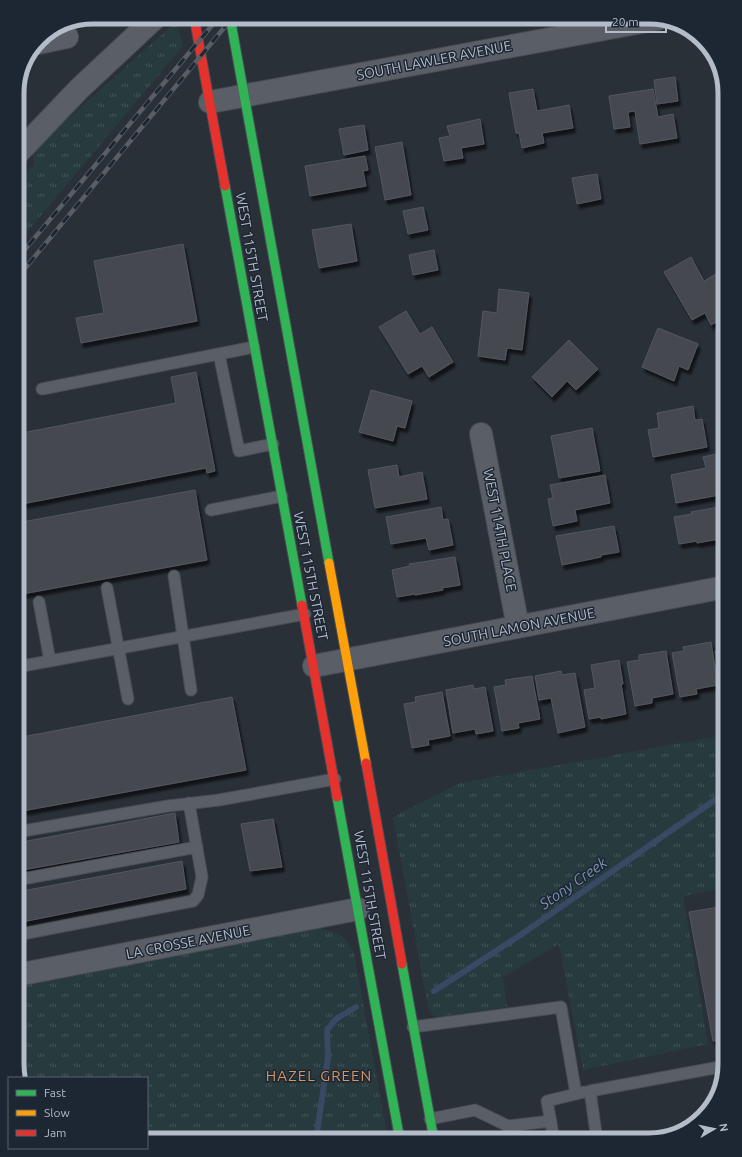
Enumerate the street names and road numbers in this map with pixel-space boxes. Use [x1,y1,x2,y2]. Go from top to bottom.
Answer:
street label: SOUTH LAWLER AVENUE [355,37,513,83]
street label: WEST 115TH STREET [233,191,271,323]
street label: WEST 114TH PLACE [480,467,520,593]
street label: WEST 115TH STREET [291,510,331,642]
street label: SOUTH LAMON AVENUE [442,604,596,650]
street label: WEST 115TH STREET [351,829,389,961]
street label: LA CROSSE AVENUE [125,922,252,962]

